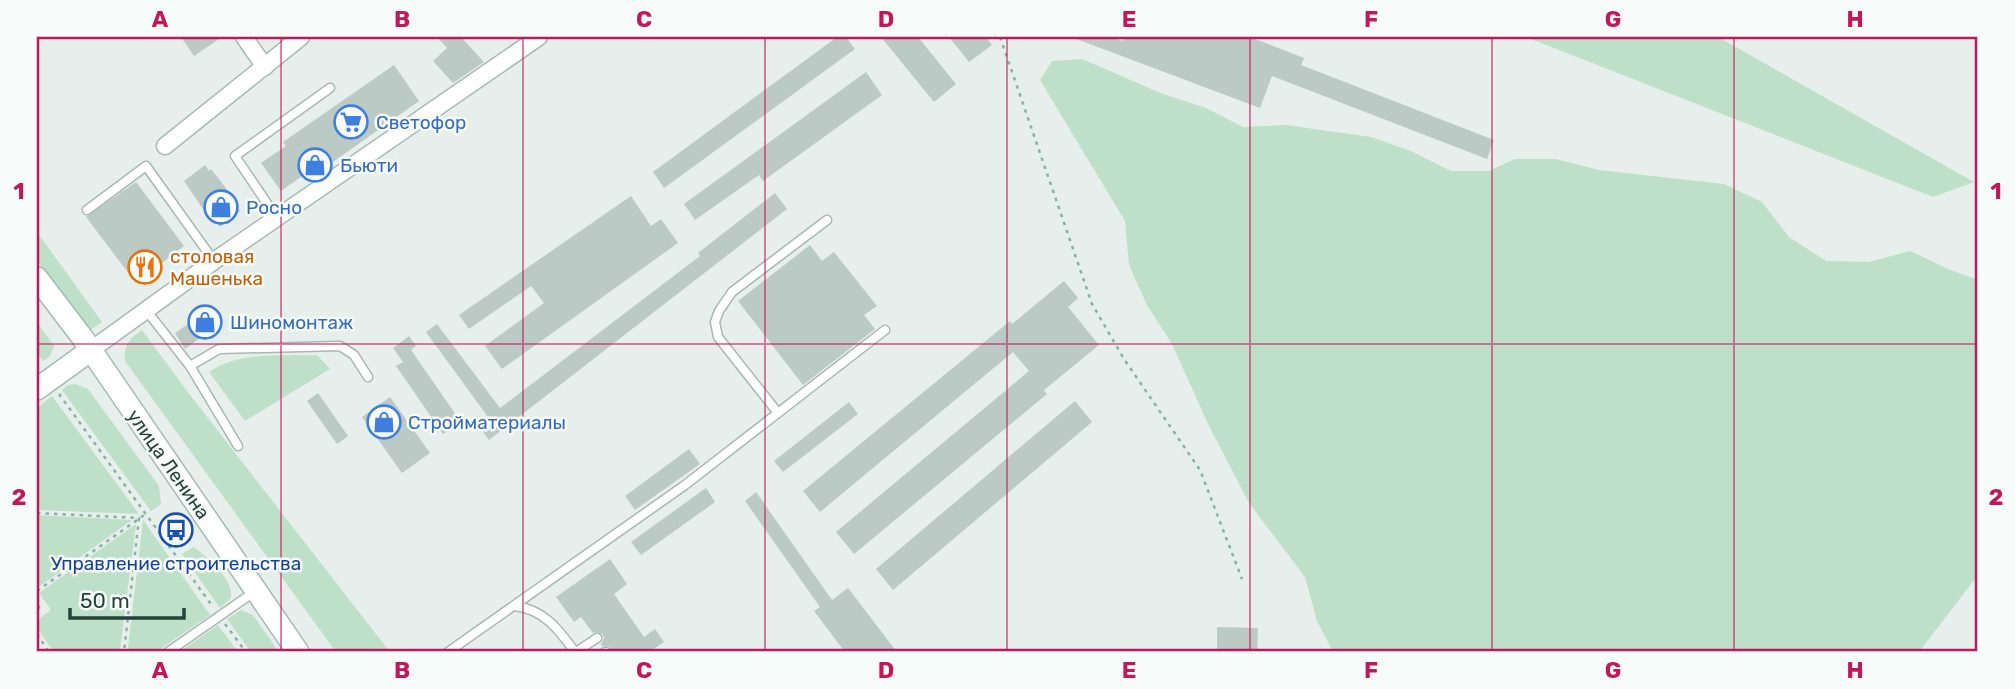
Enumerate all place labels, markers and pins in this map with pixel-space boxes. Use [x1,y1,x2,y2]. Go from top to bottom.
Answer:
supermarket icon: Светофор [332,103,370,141]
place label: Светофор [376,111,466,134]
shop icon: Бьюти [296,146,334,184]
place label: Бьюти [340,154,398,177]
shop icon: Росно [202,188,240,226]
place label: Росно [246,196,302,219]
place label: cтоловая Машенька [170,245,263,290]
restaurant icon: cтоловая Машенька [126,248,164,286]
shop icon: Шиномонтаж [186,303,224,341]
place label: Шиномонтаж [230,311,353,334]
shop icon: Стройматериалы [365,403,403,441]
place label: Стройматериалы [408,411,566,434]
bus stop icon: Управление строительства [157,511,195,549]
place label: Управление строительства [51,552,301,575]

